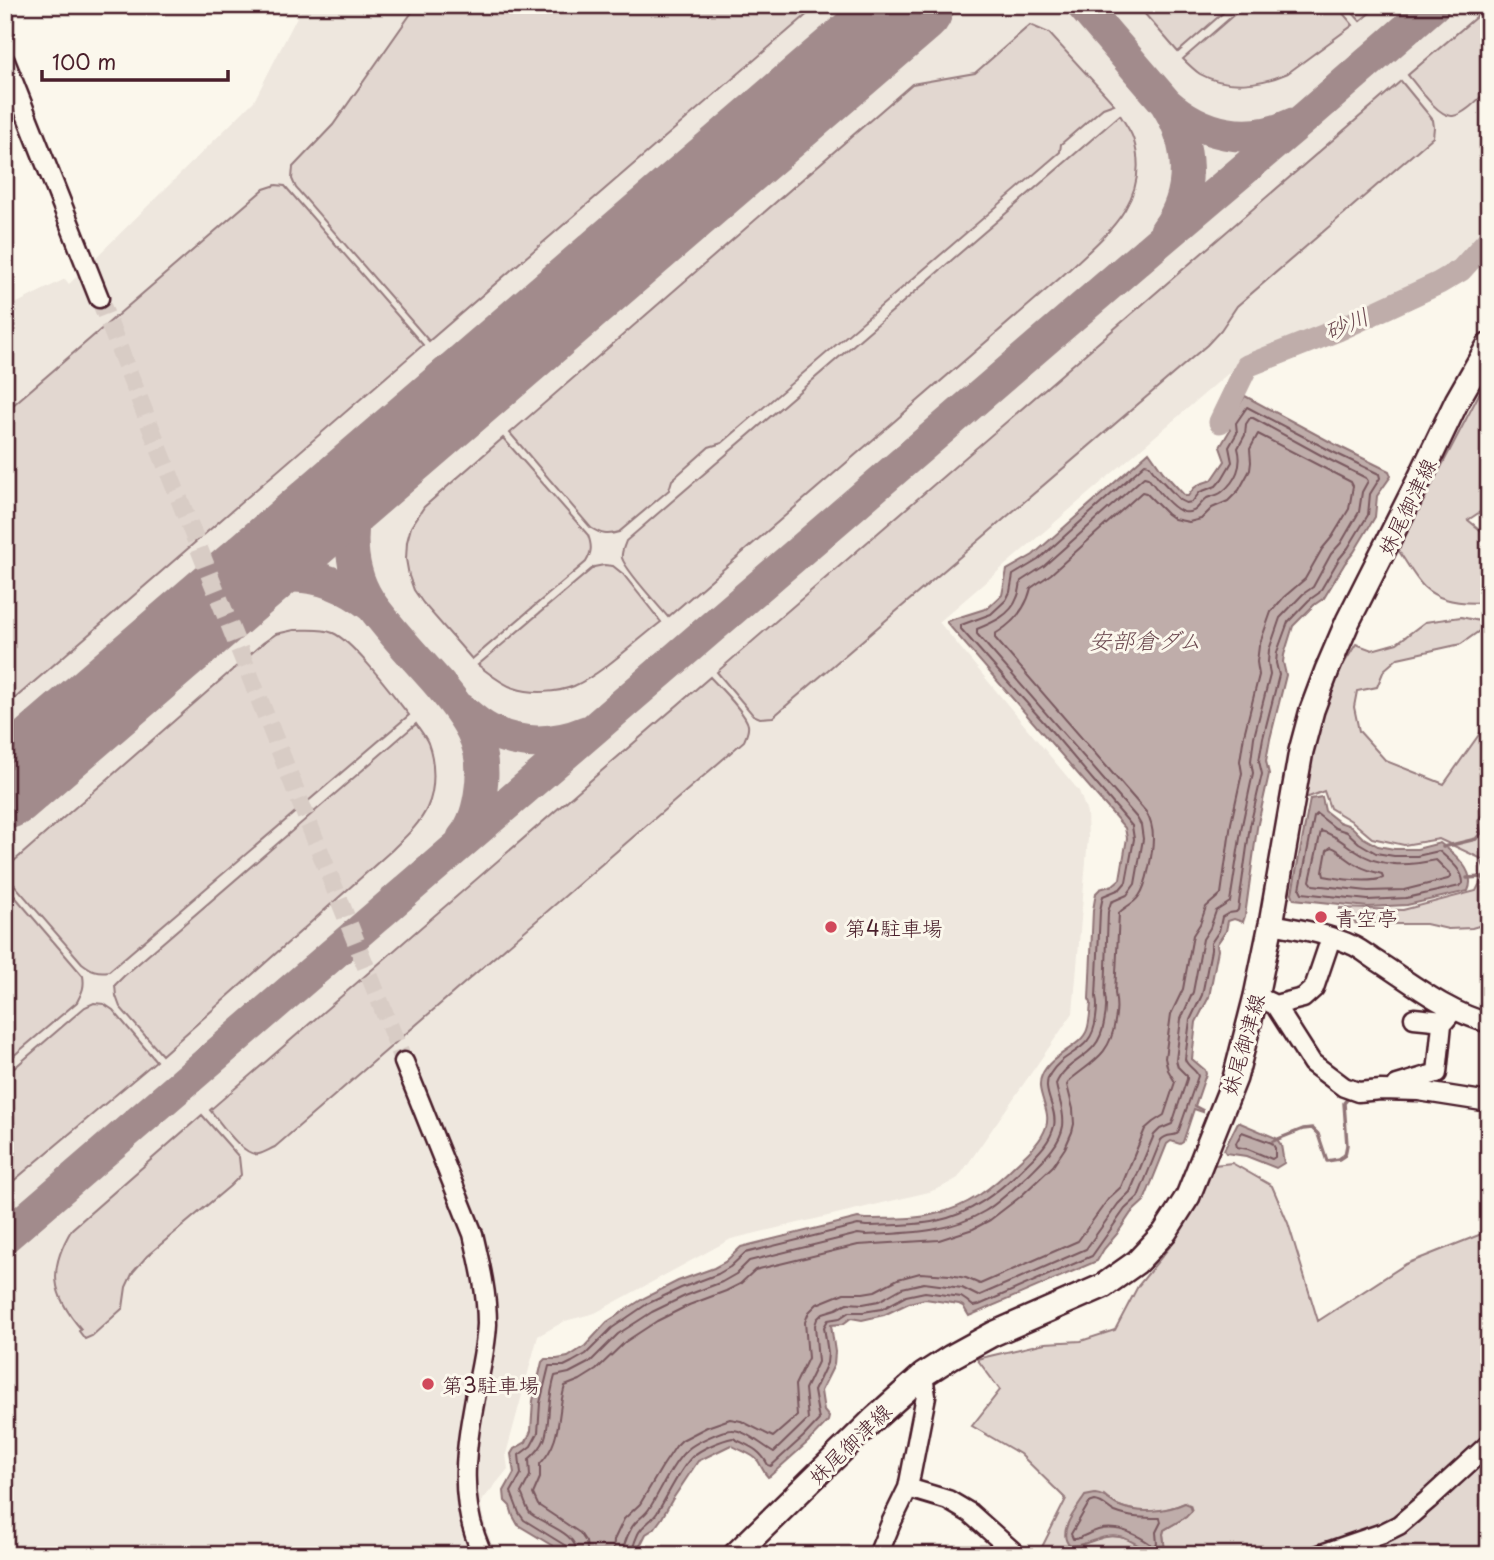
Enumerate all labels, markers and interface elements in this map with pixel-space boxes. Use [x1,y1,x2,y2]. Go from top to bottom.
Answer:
scale bar [42,38,228,82]
text: 100 m [52,45,116,77]
water label: 砂川 [1318,298,1374,348]
street label: 妹尾御津線 [1369,452,1443,560]
water label: 安部倉ダム [1088,622,1202,657]
place label: 青空亭 [1335,901,1398,933]
marker: 青空亭 [1313,909,1329,925]
place label: 第4駐車場 [845,911,943,943]
marker: 第4駐車場 [823,919,839,935]
street label: 妹尾御津線 [1212,989,1272,1099]
place label: 第3駐車場 [442,1368,540,1400]
marker: 第3駐車場 [420,1376,436,1392]
street label: 妹尾御津線 [800,1395,898,1491]

